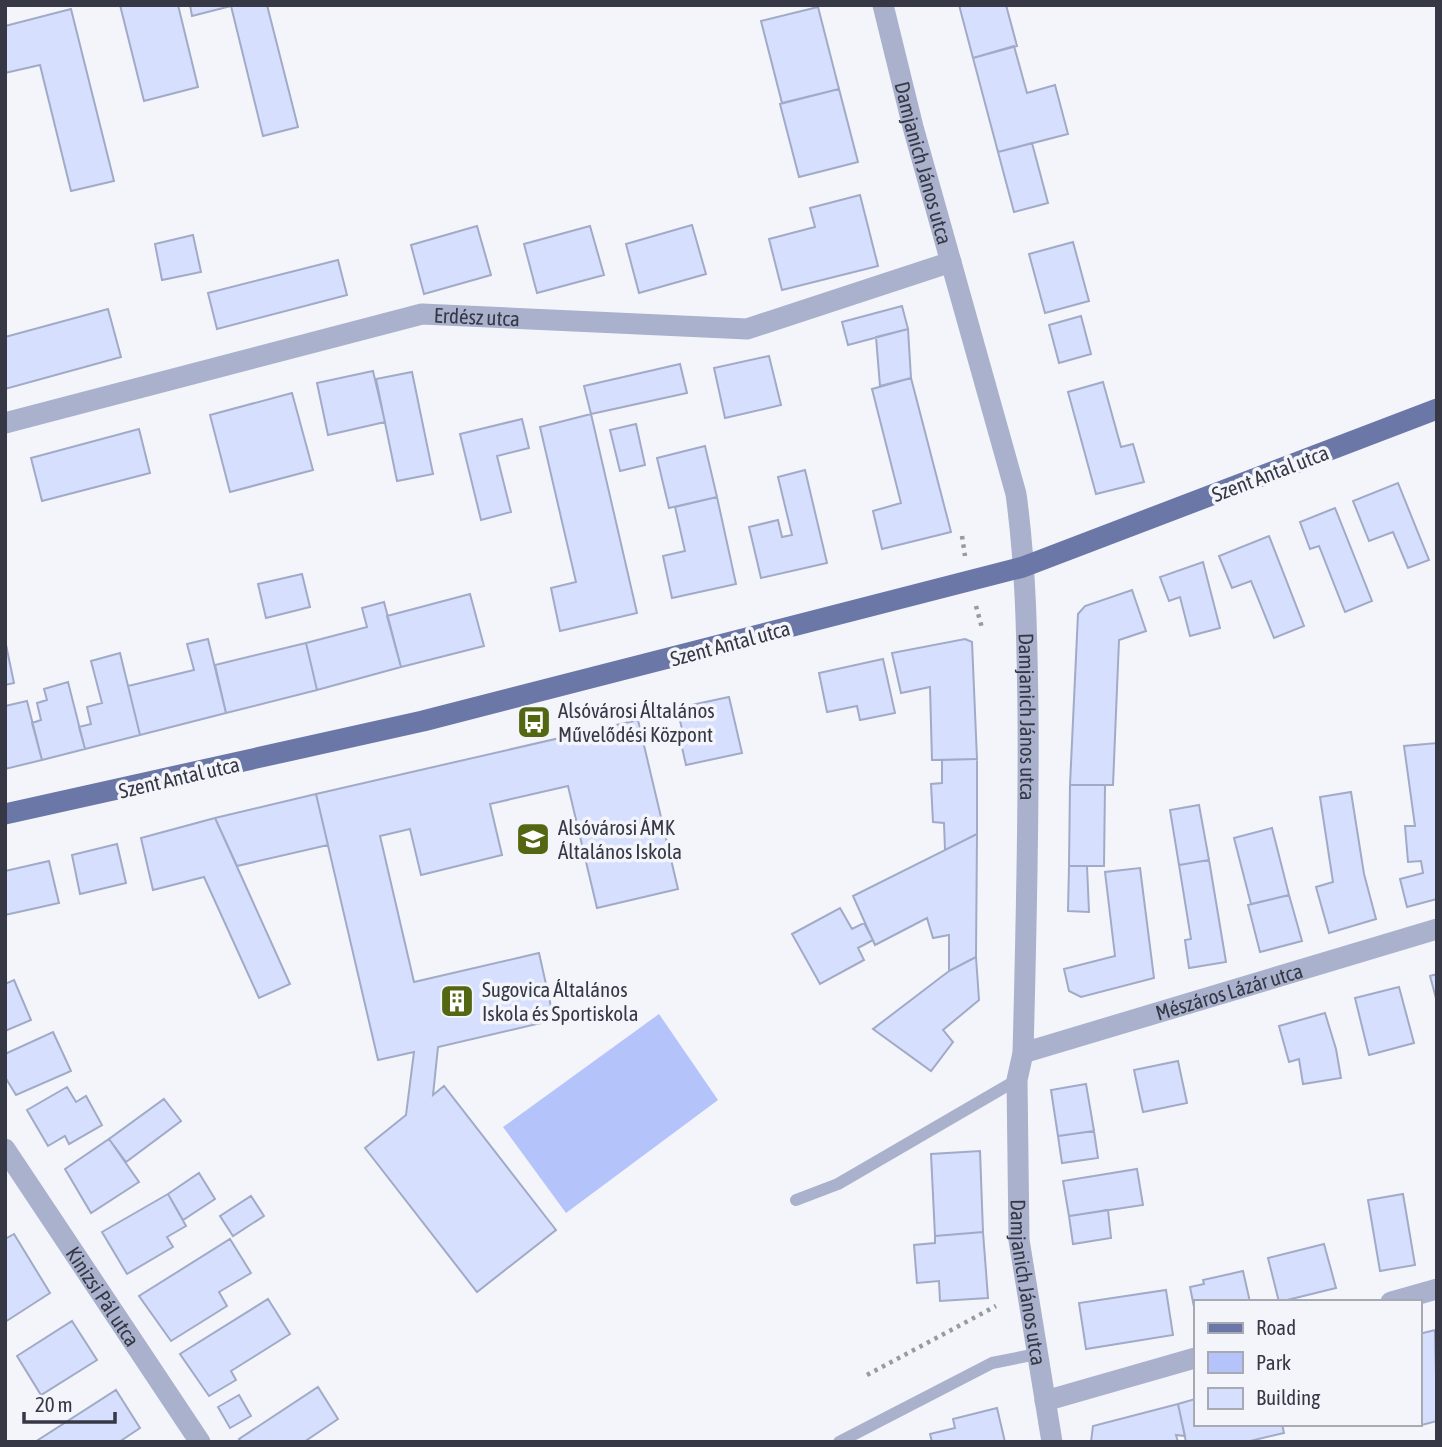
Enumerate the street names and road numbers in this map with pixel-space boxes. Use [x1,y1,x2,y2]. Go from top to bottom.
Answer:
street label: Damjanich János utca [890,79,957,247]
street label: Erdész utca [433,303,520,331]
street label: Szent Antal utca [1208,440,1332,506]
street label: Szent Antal utca [667,615,793,671]
street label: Damjanich János utca [1015,633,1040,801]
street label: Szent Antal utca [116,751,242,803]
street label: Mészáros Lázár utca [1152,958,1306,1025]
street label: Damjanich János utca [1006,1199,1051,1367]
street label: Kinizsi Pál utca [61,1242,145,1351]

